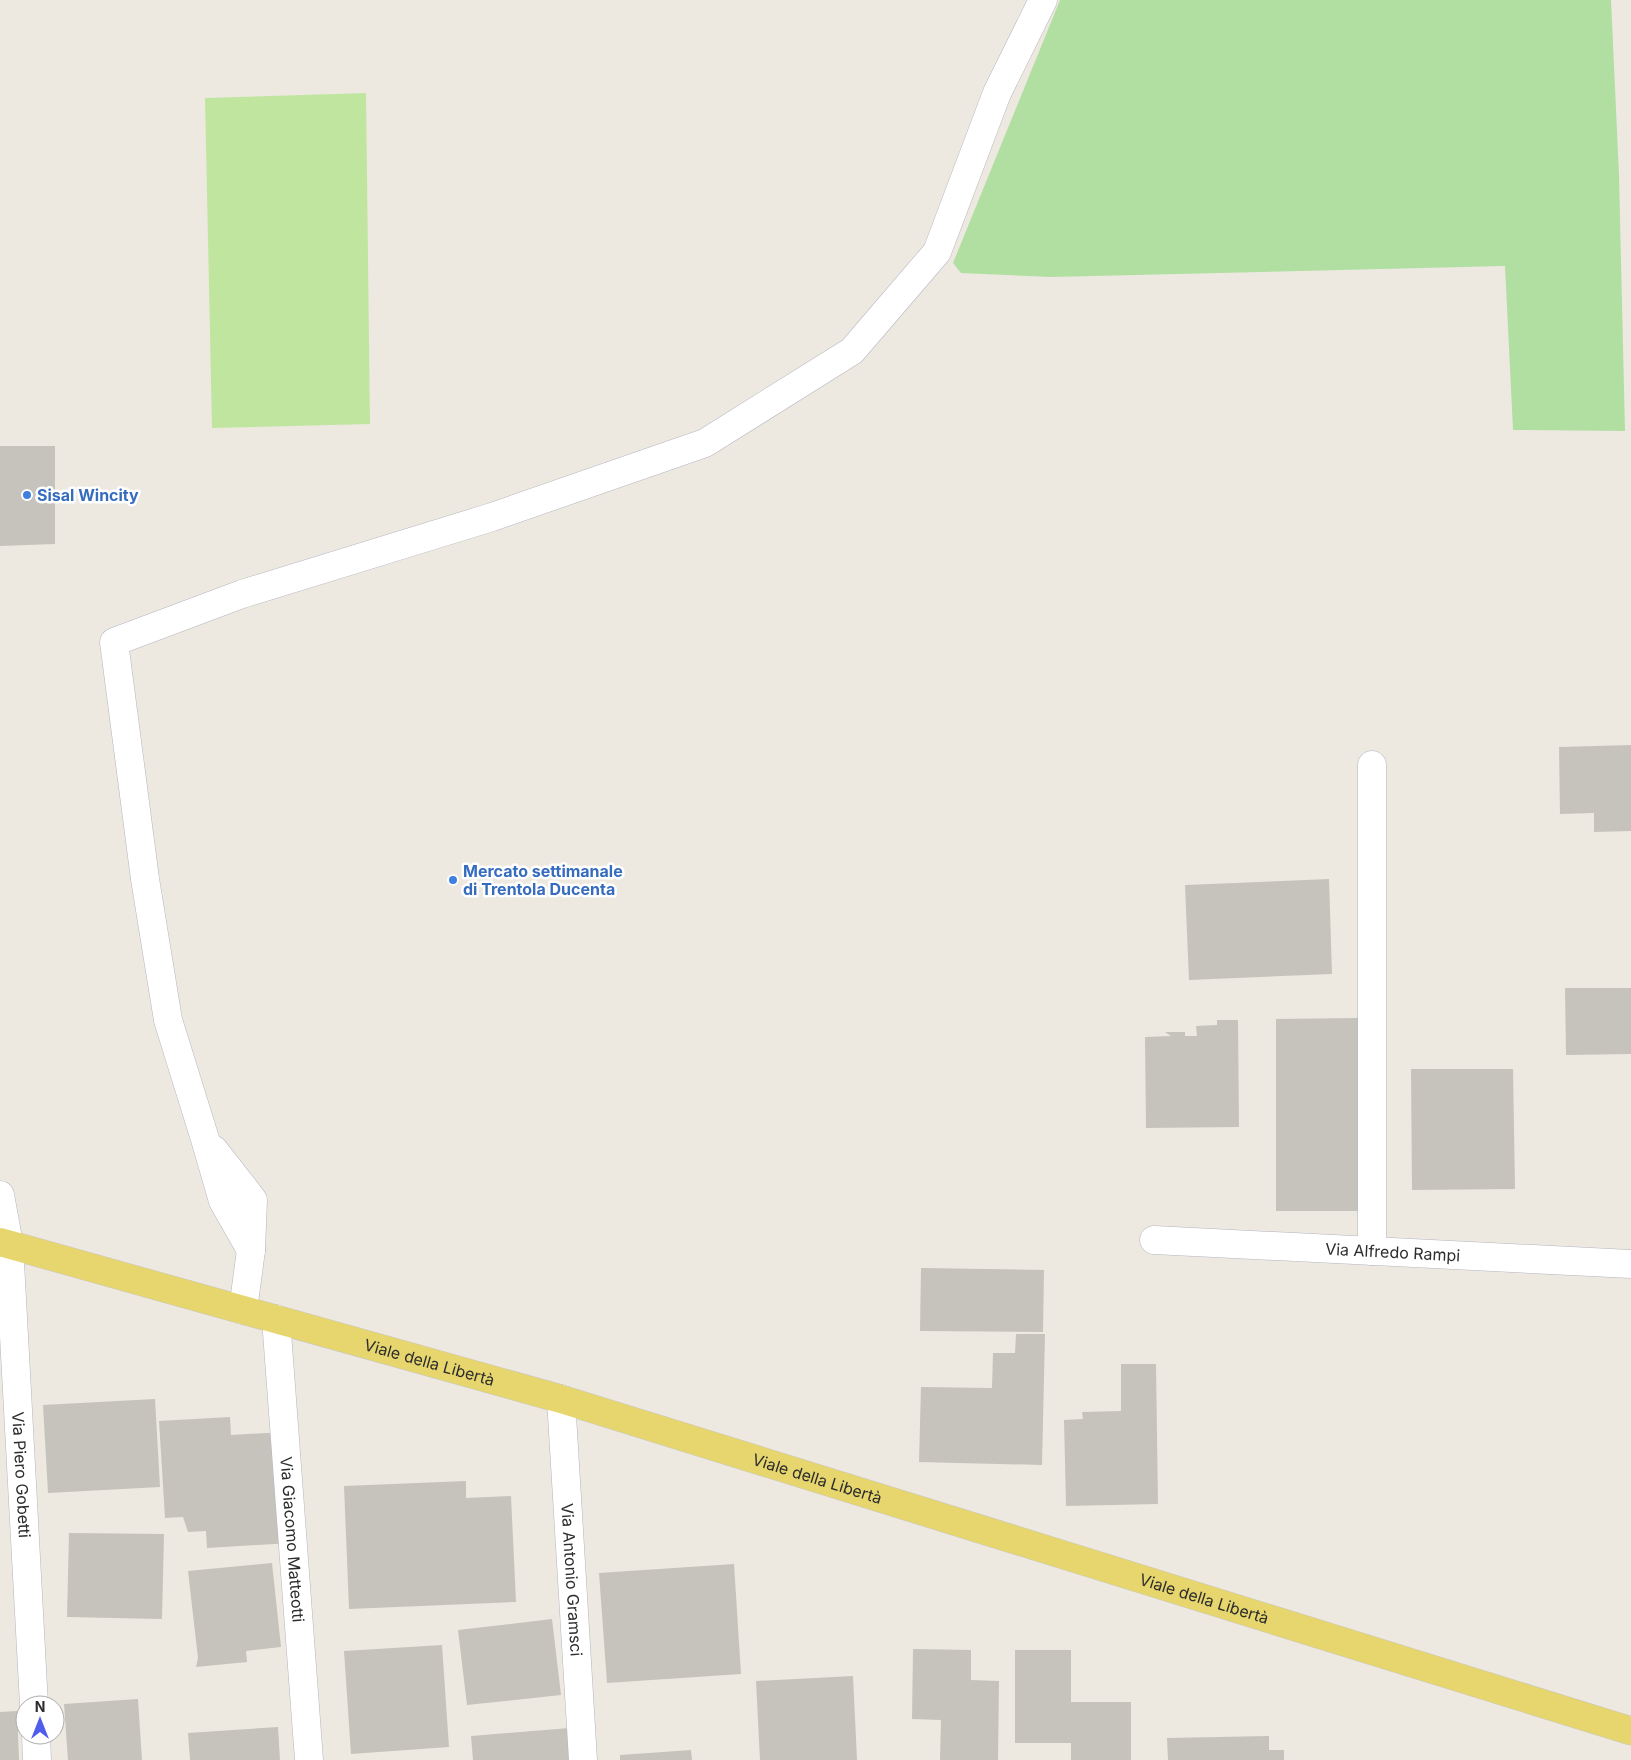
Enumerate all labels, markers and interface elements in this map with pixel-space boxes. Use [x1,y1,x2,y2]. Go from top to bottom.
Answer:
place label: Sisal Wincity [37,485,139,505]
marker: Sisal Wincity [21,489,33,501]
place label: Mercato settimanale di Trentola Ducenta [463,861,623,899]
marker: Mercato settimanale di Trentola Ducenta [447,874,459,886]
street label: Via Alfredo Rampi [1325,1239,1461,1265]
street label: Viale della Libertà [362,1334,497,1390]
street label: Via Piero Gobetti [8,1411,35,1538]
street label: Viale della Libertà [750,1449,885,1508]
street label: Via Giacomo Matteotti [276,1456,309,1623]
street label: Via Antonio Gramsci [557,1502,587,1657]
street label: Viale della Libertà [1137,1569,1271,1628]
north arrow [15,1695,65,1745]
text: N [35,1698,45,1715]

